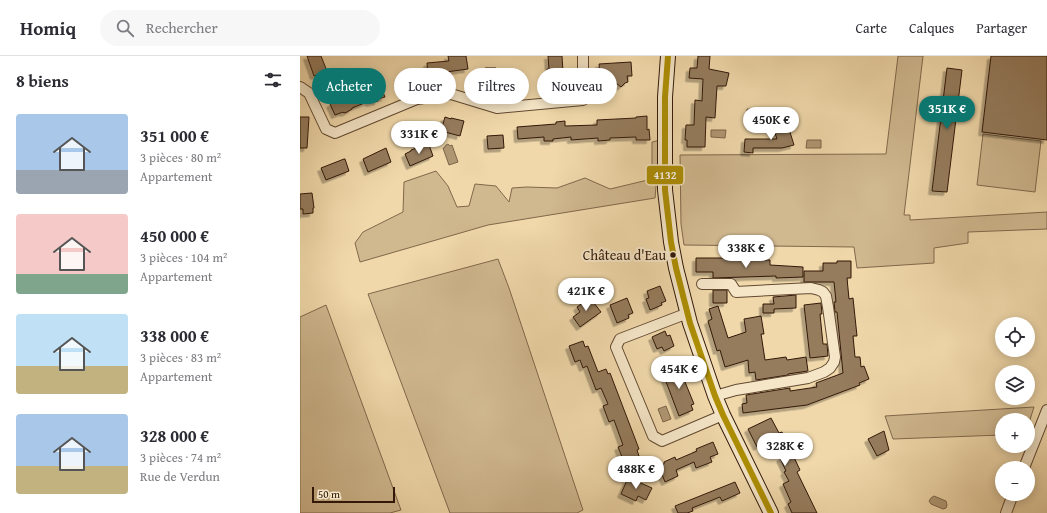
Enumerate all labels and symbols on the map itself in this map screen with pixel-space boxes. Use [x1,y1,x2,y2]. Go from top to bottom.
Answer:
pin: 351K € [914,96,980,130]
pin: 450K € [738,107,804,141]
pin: 331K € [386,121,452,155]
line badge: 4132 [646,165,684,185]
text: 4132 [654,167,677,183]
pin: 338K € [713,235,779,269]
place label: Château d'Eau [583,245,666,265]
marker: Château d'Eau [668,250,678,260]
pin: 421K € [553,278,619,312]
pin: 454K € [646,356,712,390]
pin: 328K € [752,433,818,467]
pin: 488K € [603,456,669,490]
scale bar [312,485,395,504]

